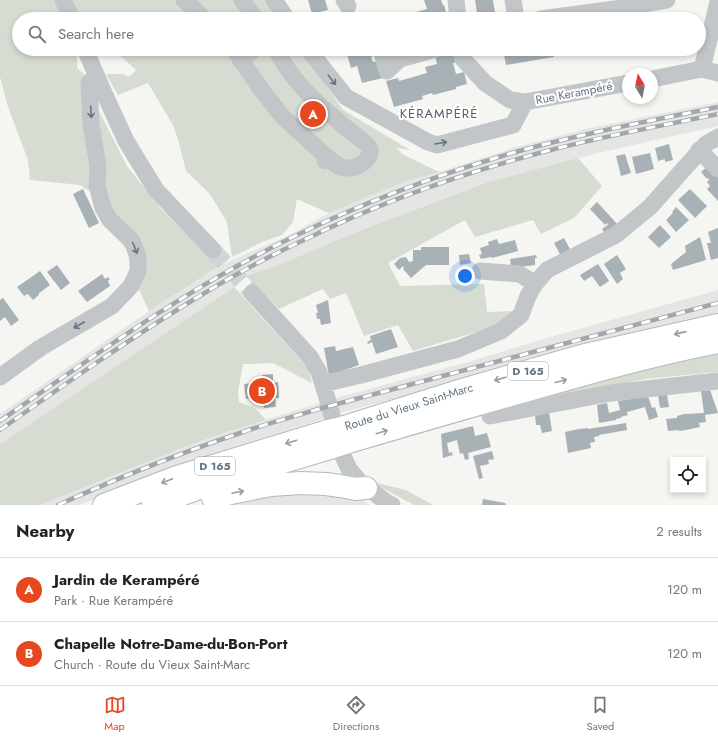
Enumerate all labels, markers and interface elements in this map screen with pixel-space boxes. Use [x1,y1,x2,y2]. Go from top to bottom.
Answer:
search box [12,12,706,56]
icon: search [26,23,48,45]
text: Search here [58,23,134,45]
north arrow [622,68,658,104]
one-way arrow [328,74,336,85]
street label: Rue Kerampéré [534,77,614,109]
pin: A [300,99,326,129]
district label: KÉRAMPÉRÉ [400,104,478,123]
one-way arrow [87,105,94,118]
one-way arrow [435,139,448,147]
one-way arrow [132,242,139,254]
your location [455,266,475,286]
one-way arrow [73,322,85,330]
one-way arrow [674,329,687,337]
road number: D 165 [508,362,548,380]
pin: B [249,376,275,406]
one-way arrow [494,376,507,383]
one-way arrow [554,376,567,384]
street label: Route du Vieux Saint-Marc [342,378,475,435]
one-way arrow [376,428,389,435]
one-way arrow [284,439,297,446]
road number: D 165 [195,457,235,475]
map controls [670,457,706,493]
button: locate [670,457,706,493]
one-way arrow [161,478,173,486]
one-way arrow [231,487,244,495]
text: Nearby [16,519,74,543]
text: 2 results [656,522,702,541]
text: Jardin de Kerampéré [54,569,200,591]
text: A [24,580,34,599]
text: 120 m [667,580,702,599]
text: Park · Rue Kerampéré [54,591,173,610]
text: Chapelle Notre-Dame-du-Bon-Port [54,633,288,655]
text: B [25,644,33,663]
text: 120 m [667,644,702,663]
text: Church · Route du Vieux Saint-Marc [54,655,250,674]
tab: Map [104,694,126,734]
tab: Directions [333,694,379,734]
tab: Saved [587,694,614,734]

